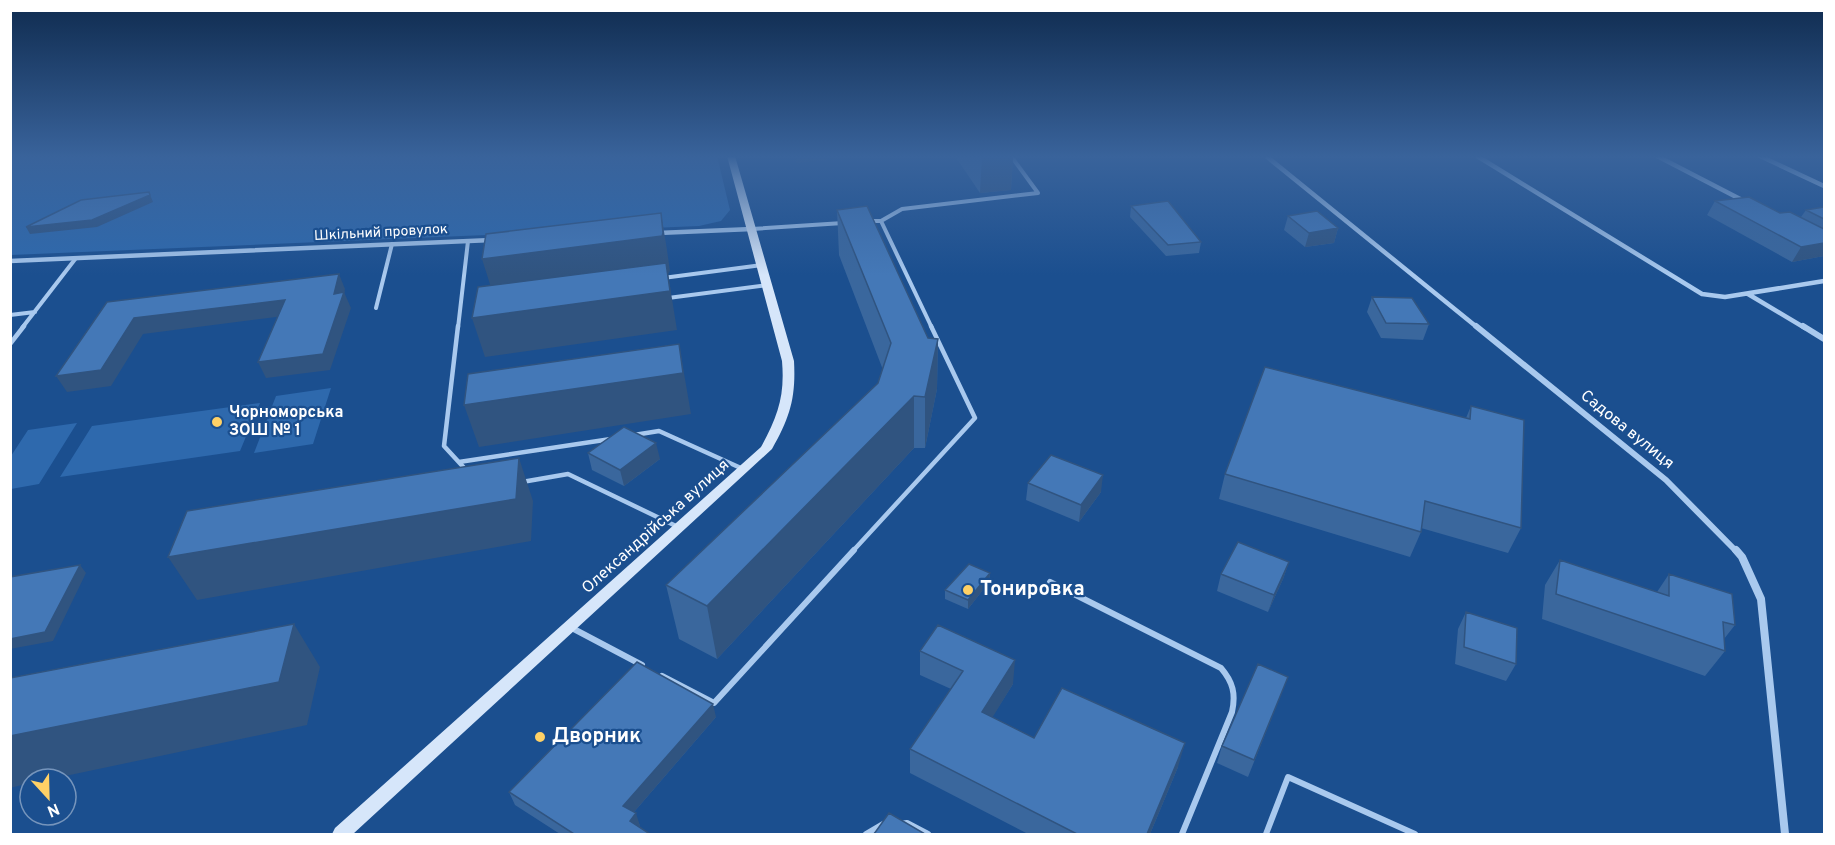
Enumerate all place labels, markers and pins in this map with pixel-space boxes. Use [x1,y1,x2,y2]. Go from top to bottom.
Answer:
place label: Чорноморська ЗОШ № 1 [229,403,344,441]
marker: Чорноморська ЗОШ № 1 [210,415,224,429]
place label: Тонировка [980,577,1085,603]
marker: Тонировка [961,583,975,597]
place label: Дворник [552,724,641,750]
marker: Дворник [533,730,547,744]

